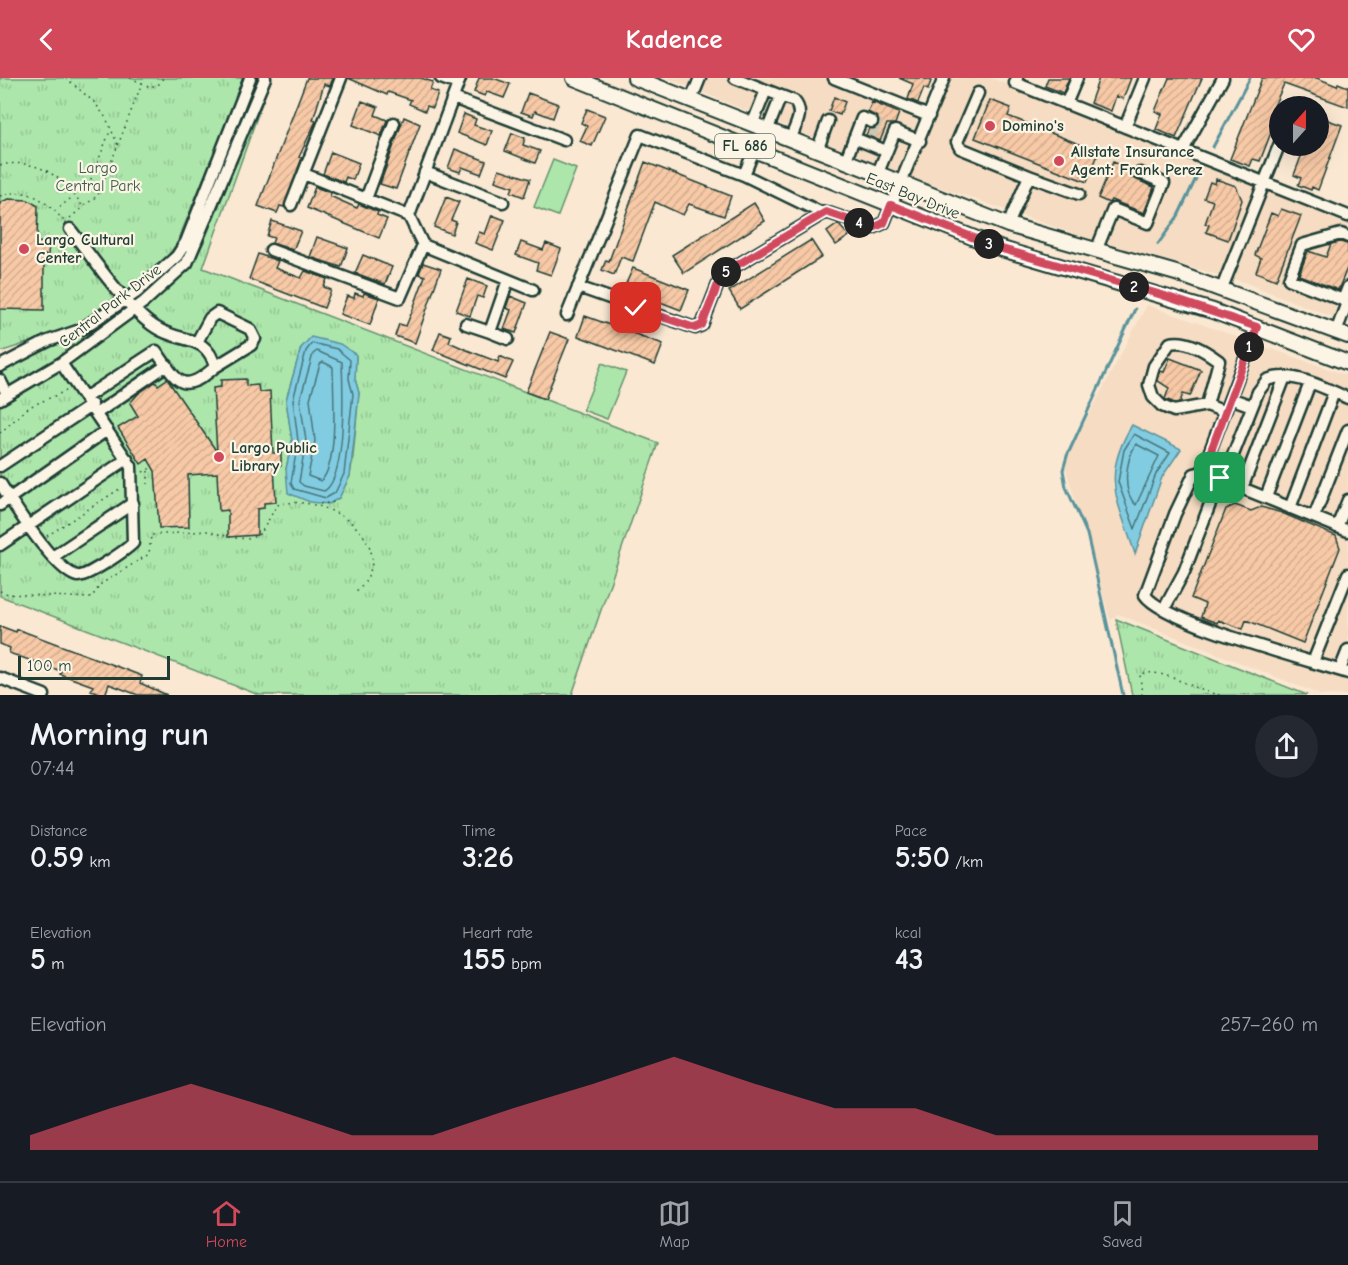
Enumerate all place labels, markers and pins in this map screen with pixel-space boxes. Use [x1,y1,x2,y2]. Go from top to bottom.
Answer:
place label: Domino's [1002,117,1064,135]
marker: Domino's [983,119,997,133]
place label: Allstate Insurance Agent: Frank Perez [1071,143,1202,179]
marker: Allstate Insurance Agent: Frank Perez [1052,154,1066,168]
pin: 4 [844,208,874,238]
pin: 3 [974,229,1004,259]
place label: Largo Cultural Center [36,231,134,267]
marker: Largo Cultural Center [17,242,31,256]
pin: 5 [711,257,741,287]
pin: 2 [1119,272,1149,302]
pin [610,282,661,333]
pin: 1 [1234,332,1264,362]
place label: Largo Public Library [231,439,317,475]
marker: Largo Public Library [212,450,226,464]
pin [1194,452,1245,503]

